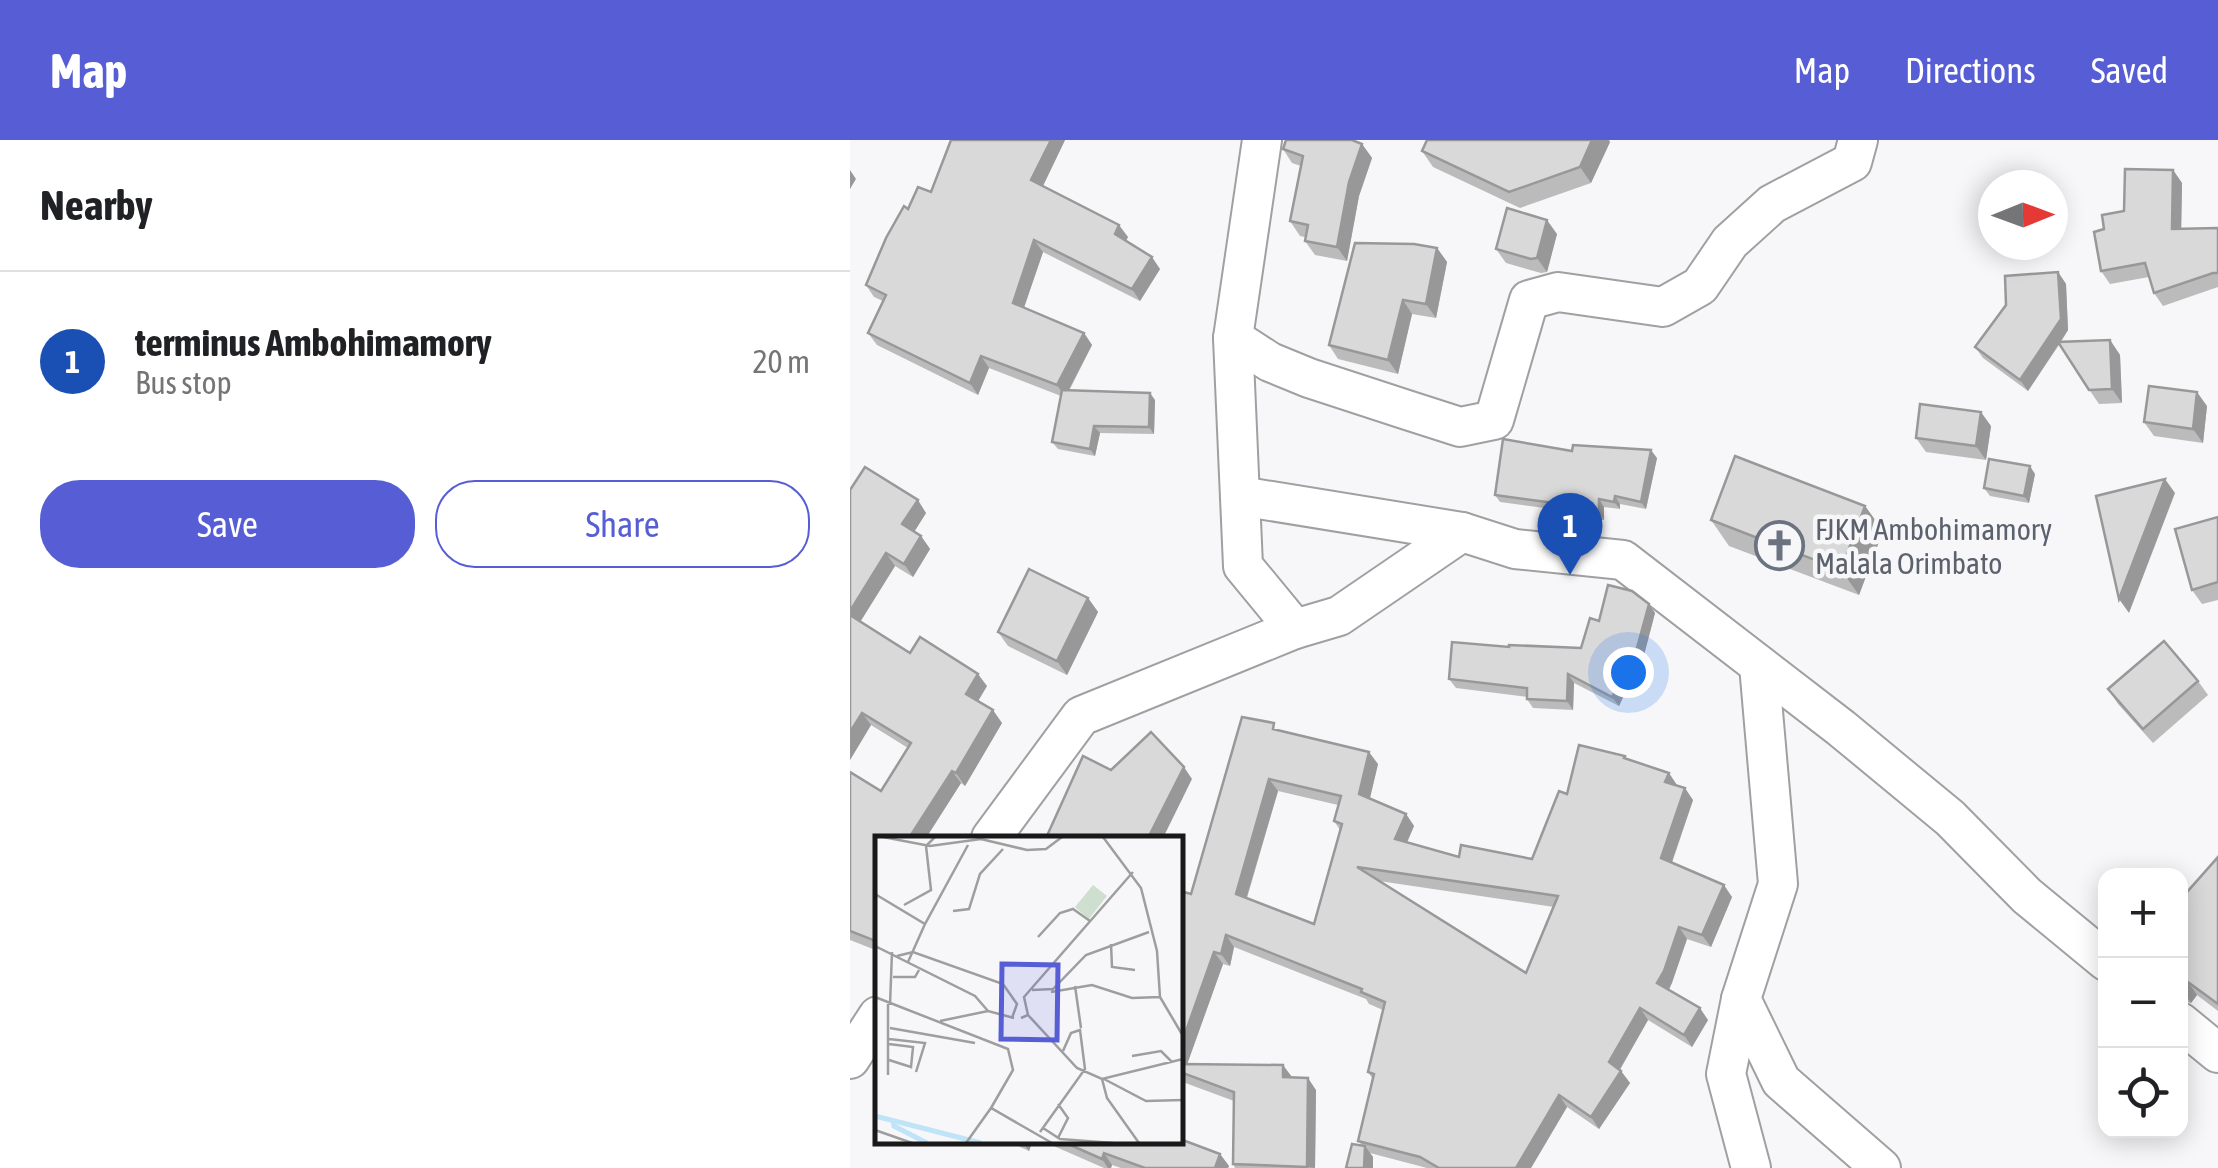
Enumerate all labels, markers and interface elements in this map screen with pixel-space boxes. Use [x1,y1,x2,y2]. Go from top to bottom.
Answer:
text: Map [50,43,127,98]
text: Map [1794,50,1850,90]
text: Directions [1905,50,2036,90]
text: Saved [2091,50,2168,90]
north arrow [1978,170,2068,260]
text: Nearby [40,181,153,229]
text: terminus Ambohimamory [135,321,492,364]
text: 1 [65,343,80,380]
text: 20 m [752,343,810,380]
text: Bus stop [135,364,232,401]
button: Save [40,480,415,568]
button: Share [435,480,810,568]
pin: 1 [1538,492,1602,575]
place label: FJKM Ambohimamory Malala Orimbato [1815,512,2052,580]
church icon: FJKM Ambohimamory Malala Orimbato [1754,520,1806,572]
your location [1603,647,1654,698]
inset map [875,836,1182,1143]
map controls [2098,868,2188,1138]
button: + [2098,868,2188,958]
button: − [2098,958,2188,1048]
button: locate [2098,1048,2188,1138]

